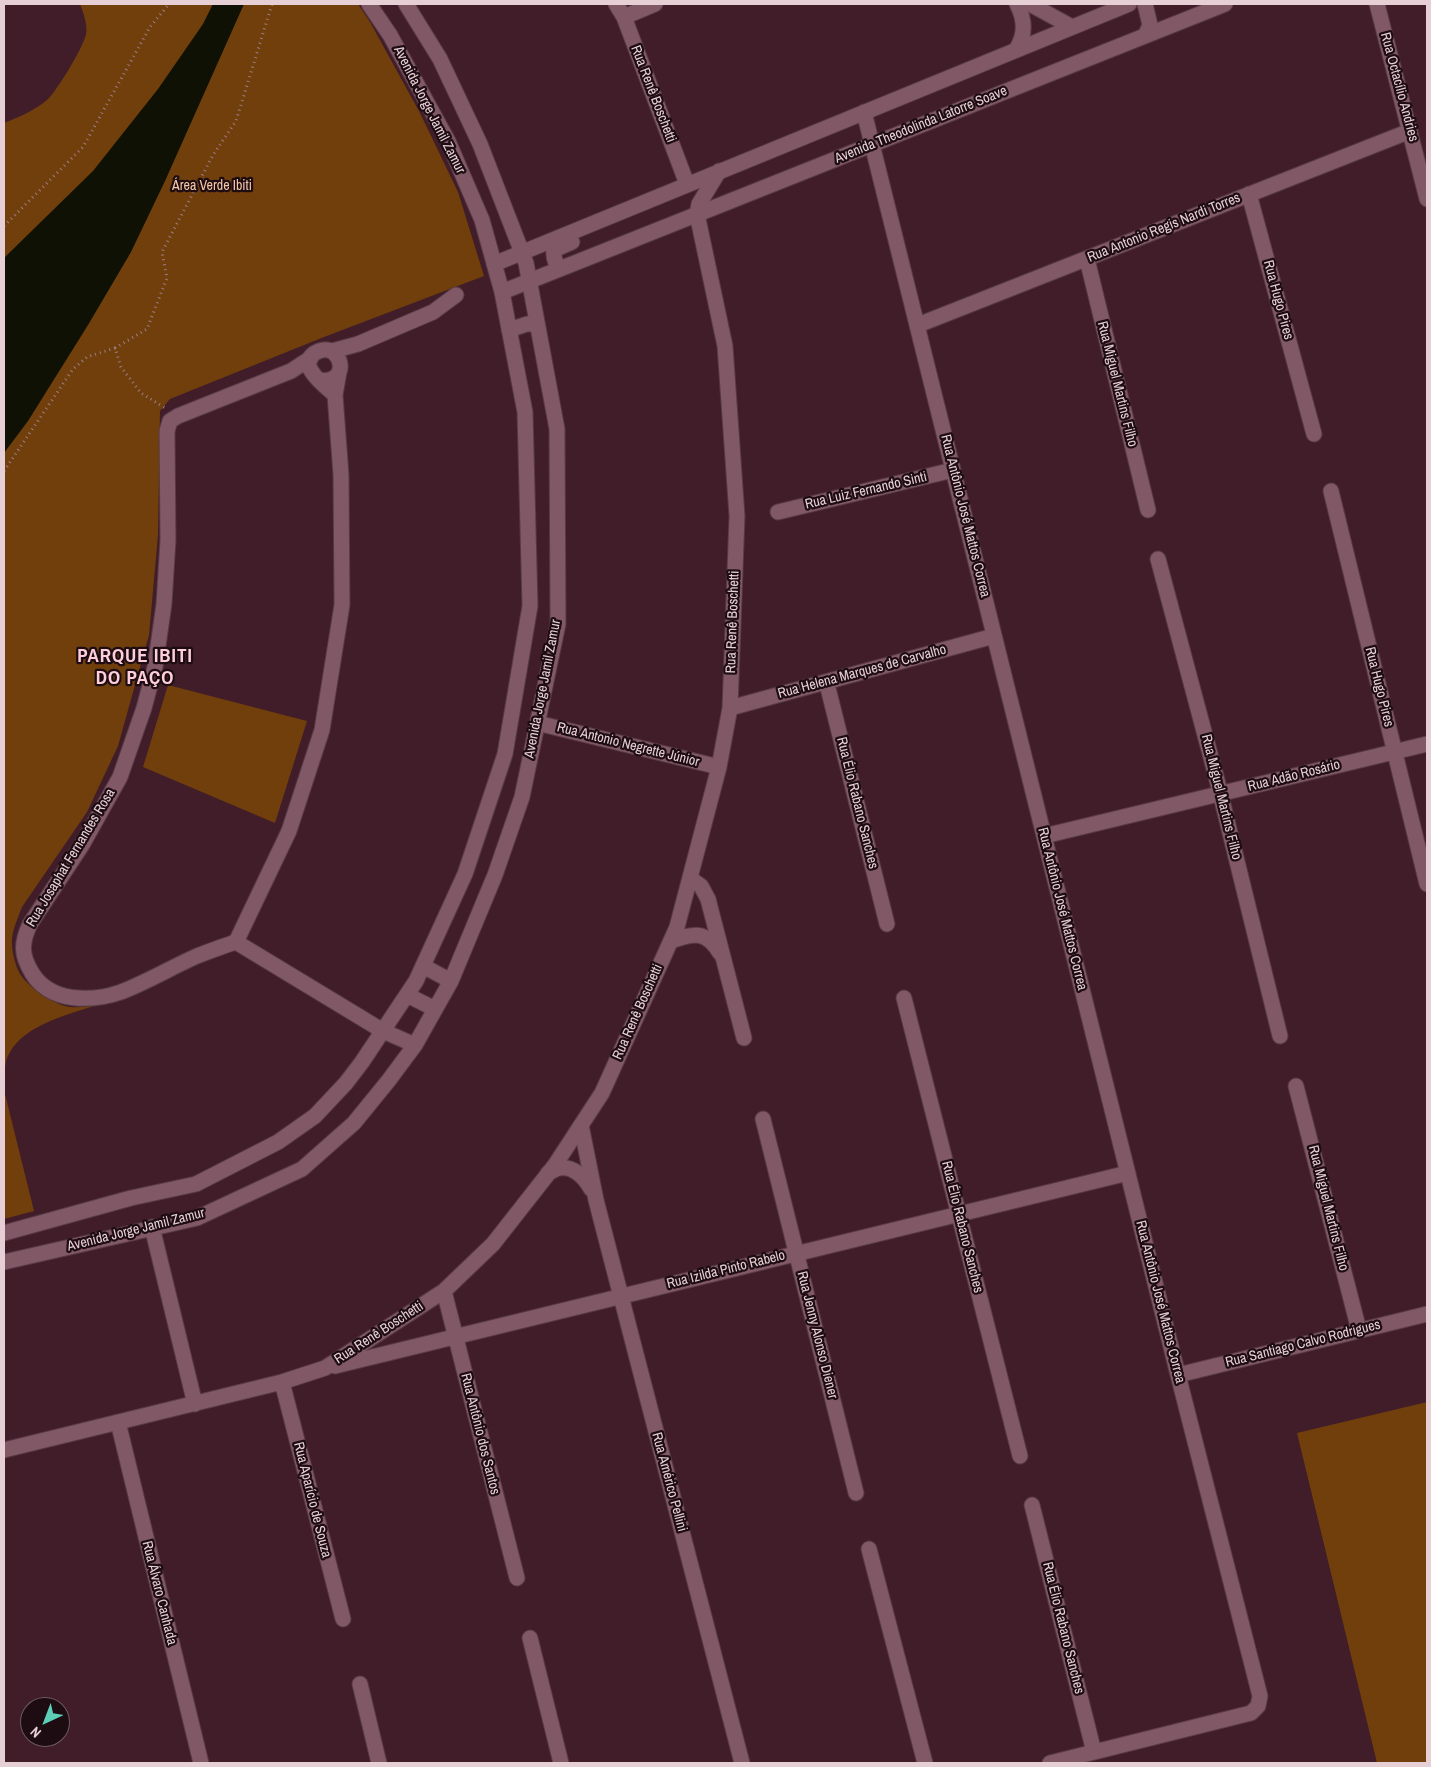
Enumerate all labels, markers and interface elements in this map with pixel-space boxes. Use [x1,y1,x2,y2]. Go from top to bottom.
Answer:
street label: Rua Octacílio Andries [1376,31,1422,143]
street label: Avenida Jorge Jamil Zamur [390,43,468,177]
street label: Rua Renê Boschetti [627,43,679,145]
street label: Avenida Theodolinda Latorre Soave [832,83,1010,167]
park label: Área Verde Ibiti [172,178,252,194]
street label: Rua Antonio Regis Nardi Torres [1085,190,1243,266]
street label: Rua Hugo Pires [1259,258,1297,342]
street label: Rua Miguel Martins Filho [1093,319,1141,449]
street label: Rua Antônio José Mattos Correa [937,433,993,599]
street label: Rua Luiz Fernando Sinti [803,469,929,513]
street label: Rua Renê Boschetti [723,570,743,674]
street label: Avenida Jorge Jamil Zamur [521,618,565,760]
street label: Rua Helena Marques de Carvalho [776,641,948,703]
street label: Rua Hugo Pires [1361,645,1397,729]
district label: PARQUE IBITI DO PAÇO [76,646,194,690]
street label: Rua Antonio Negrette Júnior [555,719,701,771]
street label: Rua Miguel Martins Filho [1197,732,1245,862]
street label: Rua Élio Rabano Sanches [832,735,882,871]
street label: Rua Adão Rosário [1246,756,1342,796]
street label: Rua Josaphat Fernandes Rosa [23,786,119,930]
street label: Rua Antônio José Mattos Correa [1034,826,1090,992]
street label: Rua Renê Boschetti [609,962,667,1062]
street label: Rua Miguel Martins Filho [1304,1143,1352,1273]
street label: Rua Élio Rabano Sanches [937,1159,987,1295]
street label: Avenida Jorge Jamil Zamur [66,1205,206,1255]
street label: Rua Antônio José Mattos Correa [1132,1219,1188,1385]
street label: Rua Izilda Pinto Rabelo [665,1247,787,1293]
street label: Rua Jenny Alonso Diener [793,1270,841,1400]
street label: Rua Renê Boschetti [331,1298,427,1368]
street label: Rua Santiago Calvo Rodrigues [1224,1317,1382,1371]
street label: Rua Antônio dos Santos [457,1372,503,1496]
street label: Rua Américo Pellini [648,1431,690,1533]
street label: Rua Aparício de Souza [289,1440,335,1560]
street label: Rua Álvaro Canhada [138,1539,180,1647]
street label: Rua Élio Rabano Sanches [1038,1560,1088,1696]
north arrow [20,1697,70,1747]
text: N [26,1723,45,1742]

